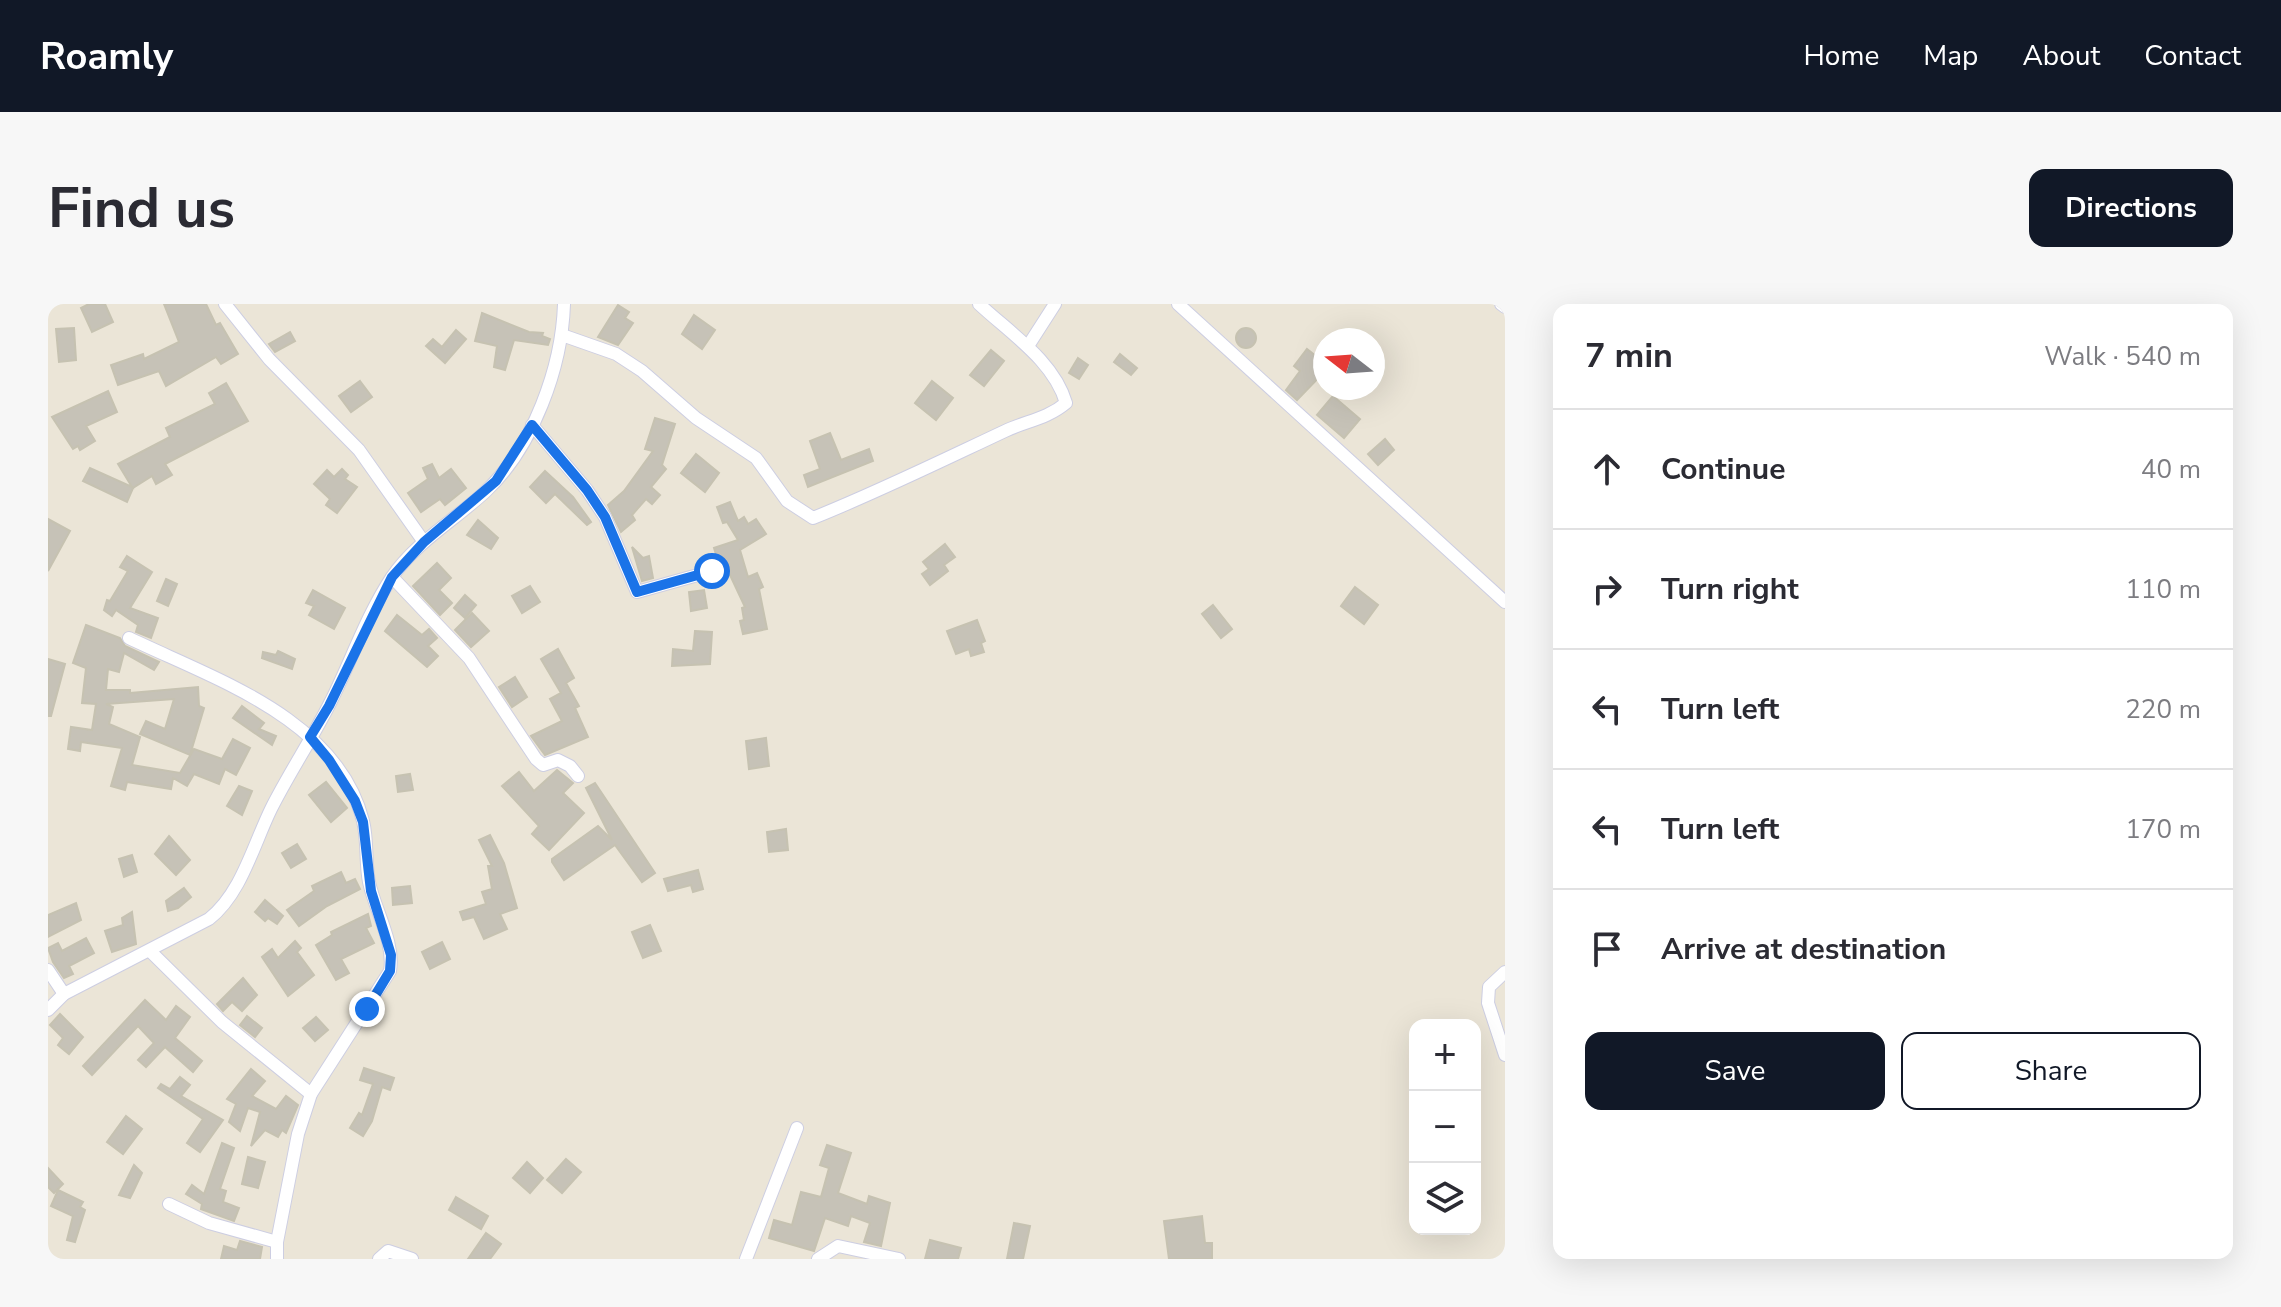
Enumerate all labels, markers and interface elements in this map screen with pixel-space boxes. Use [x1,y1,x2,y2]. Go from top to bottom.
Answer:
text: Roamly [40,31,173,82]
text: Home [1804,37,1879,75]
text: Map [1923,37,1978,75]
text: About [2022,37,2100,75]
text: Contact [2144,37,2241,75]
button: Directions [2029,169,2233,247]
text: Find us [48,170,235,247]
north arrow [1313,328,1385,400]
text: 7 min [1585,333,1673,379]
text: Walk · 540 m [2044,339,2201,374]
icon: ahead [1585,447,1629,491]
text: Continue [1661,449,1786,490]
text: 40 m [2141,452,2201,487]
route start [694,553,730,589]
icon: right [1585,567,1629,611]
text: Turn right [1661,569,1799,610]
text: 110 m [2125,572,2201,607]
icon: left [1585,687,1629,731]
text: Turn left [1661,689,1779,730]
text: 220 m [2125,692,2201,727]
icon: left [1585,807,1629,851]
text: Turn left [1661,809,1779,850]
text: 170 m [2125,812,2201,847]
icon: arrive [1585,927,1629,971]
text: Arrive at destination [1661,929,1946,970]
route end [349,991,385,1027]
map controls [1409,1019,1481,1235]
button: + [1409,1019,1481,1091]
button: Save [1585,1032,1885,1110]
button: Share [1901,1032,2201,1110]
button: − [1409,1091,1481,1163]
button: layers [1409,1163,1481,1235]

